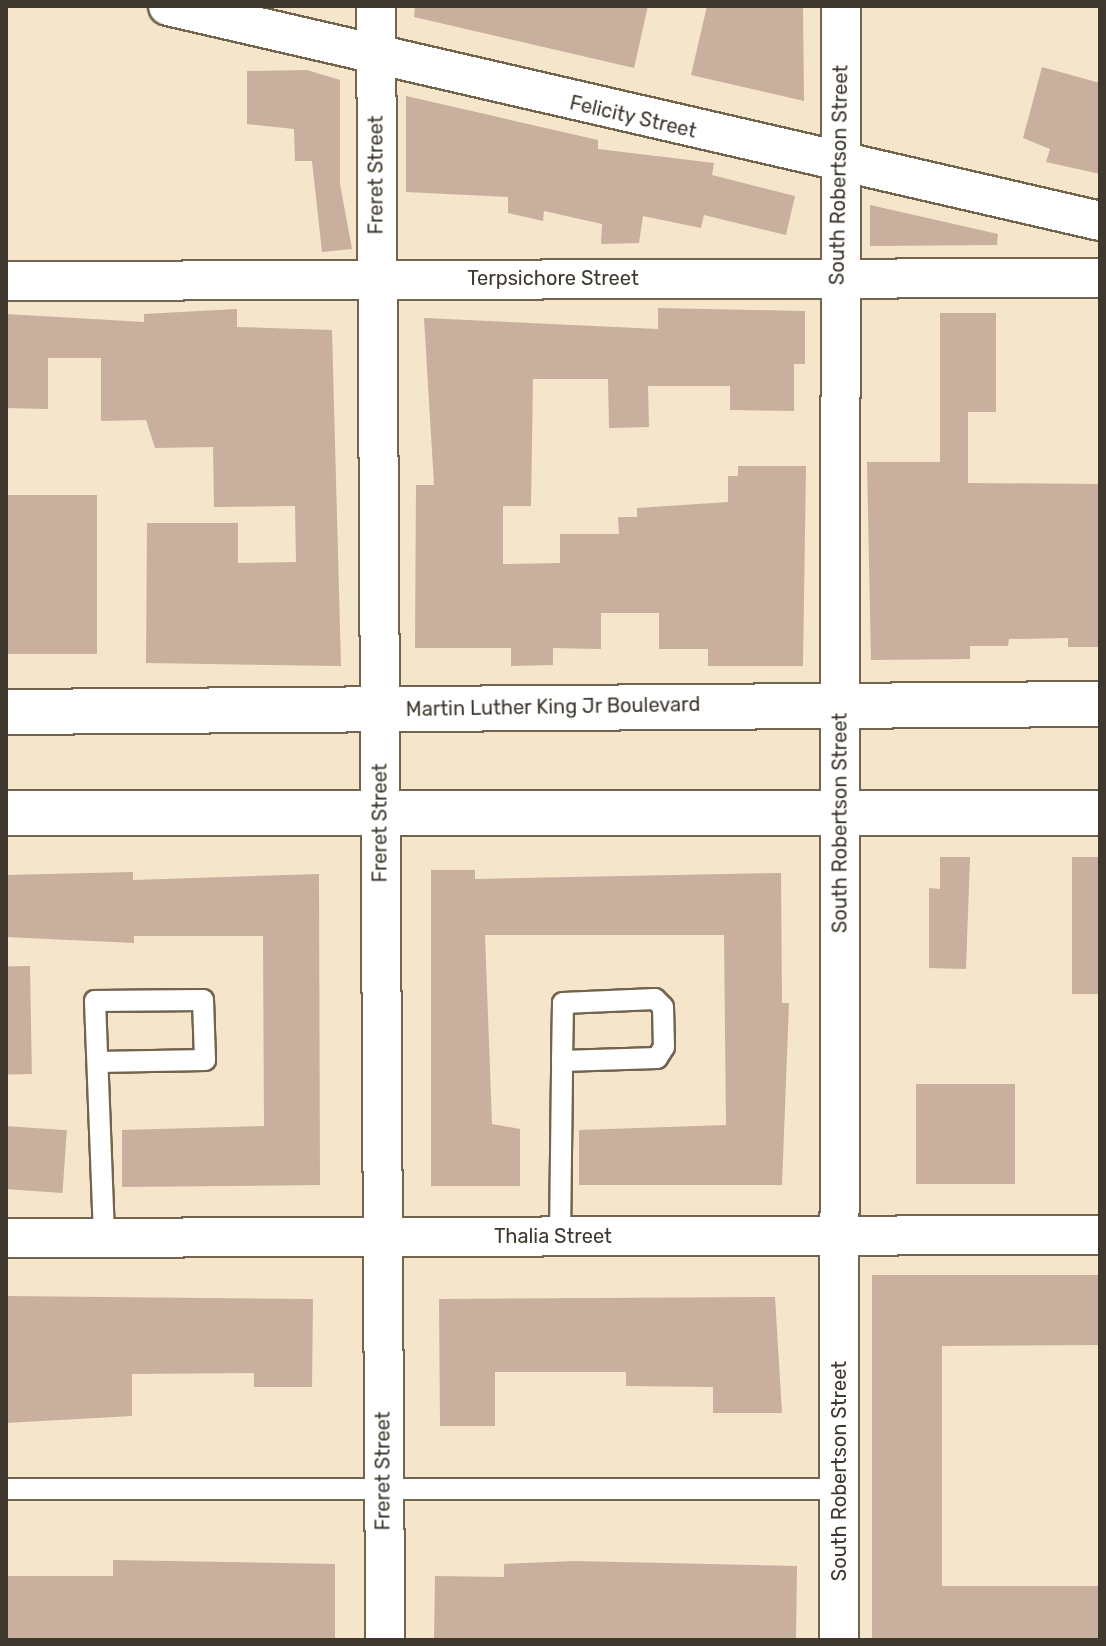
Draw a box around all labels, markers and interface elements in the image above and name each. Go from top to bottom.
street label: South Robertson Street [825,65,853,285]
street label: Felicity Street [567,91,699,143]
street label: Freret Street [364,115,388,235]
street label: Terpsichore Street [467,266,639,290]
street label: Martin Luther King Jr Boulevard [405,692,701,722]
street label: South Robertson Street [828,713,852,933]
street label: Freret Street [368,763,392,883]
street label: Thalia Street [494,1224,612,1248]
street label: South Robertson Street [827,1361,851,1581]
street label: Freret Street [371,1411,395,1531]

